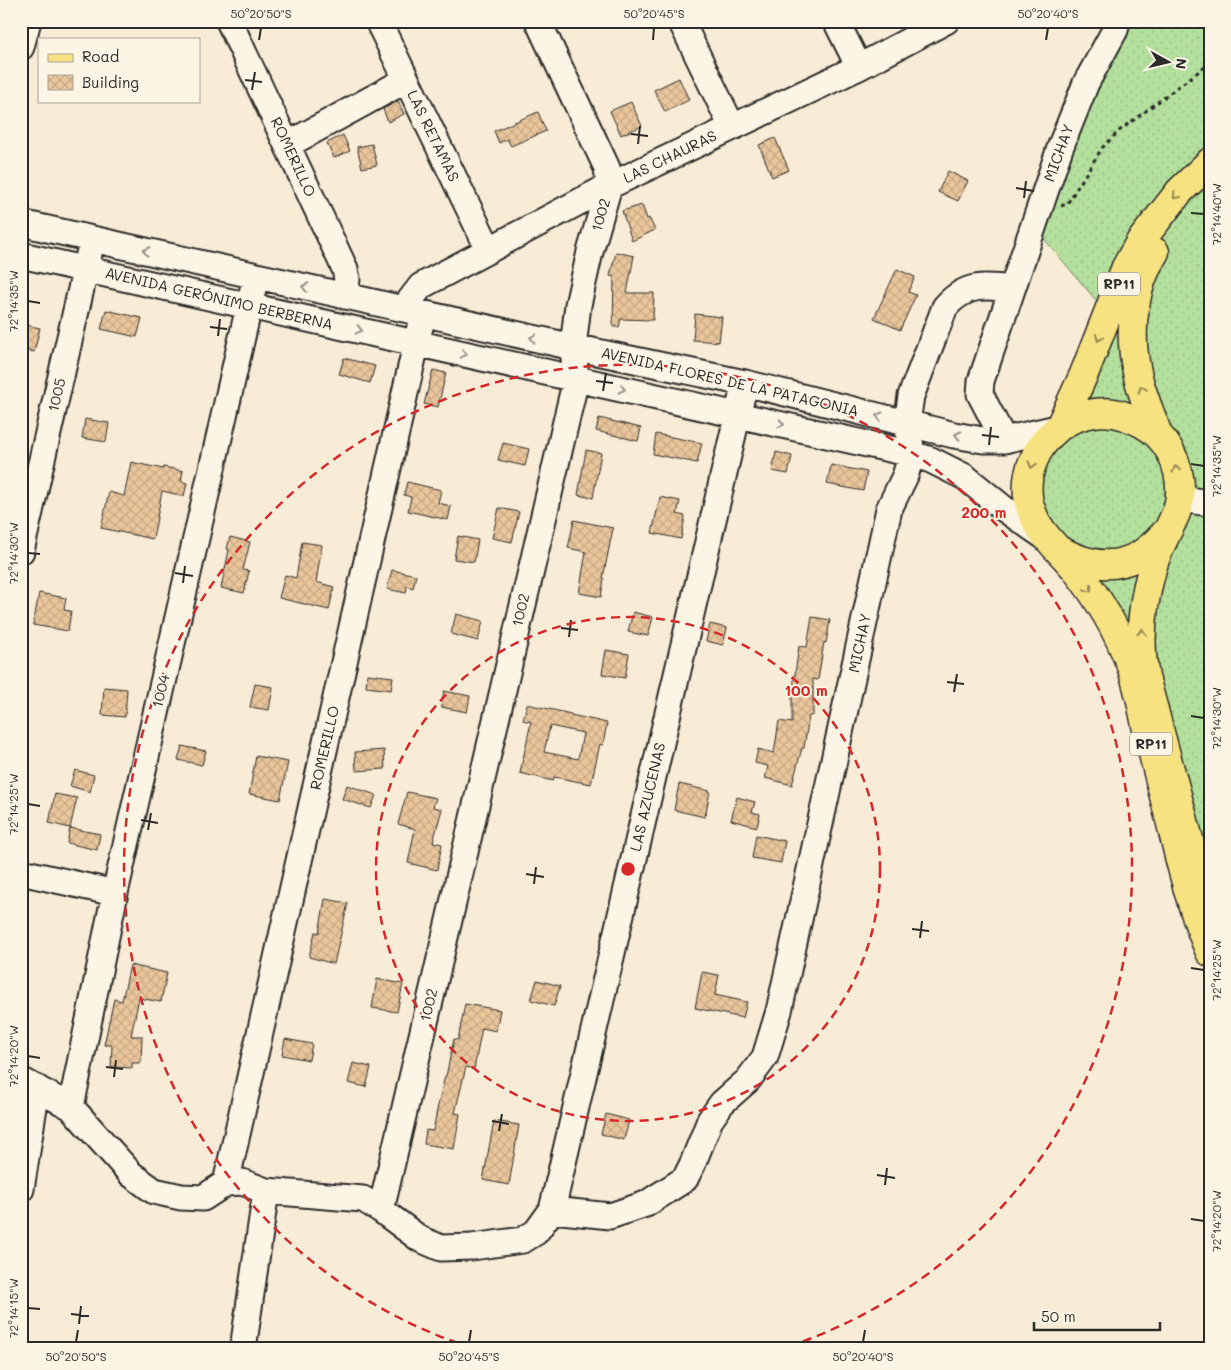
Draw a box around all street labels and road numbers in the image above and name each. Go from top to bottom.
street label: LAS RETAMAS [403,87,465,185]
street label: ROMERILLO [267,113,321,200]
street label: MICHAY [1038,121,1078,184]
street label: LAS CHAURAS [619,125,720,187]
street label: 1002 [586,196,614,234]
street label: AVENIDA GERÓNIMO BERBERNA [103,262,335,334]
road number: RP11 [1098,272,1140,296]
street label: AVENIDA FLORES DE LA PATAGONIA [599,342,861,420]
street label: 1005 [42,376,70,414]
street label: 1002 [507,591,534,628]
street label: MICHAY [843,611,875,674]
street label: 1004 [146,672,174,710]
street label: ROMERILLO [305,704,343,792]
road number: RP11 [1130,732,1172,756]
street label: LAS AZUCENAS [625,740,669,853]
street label: 1002 [415,986,442,1023]

